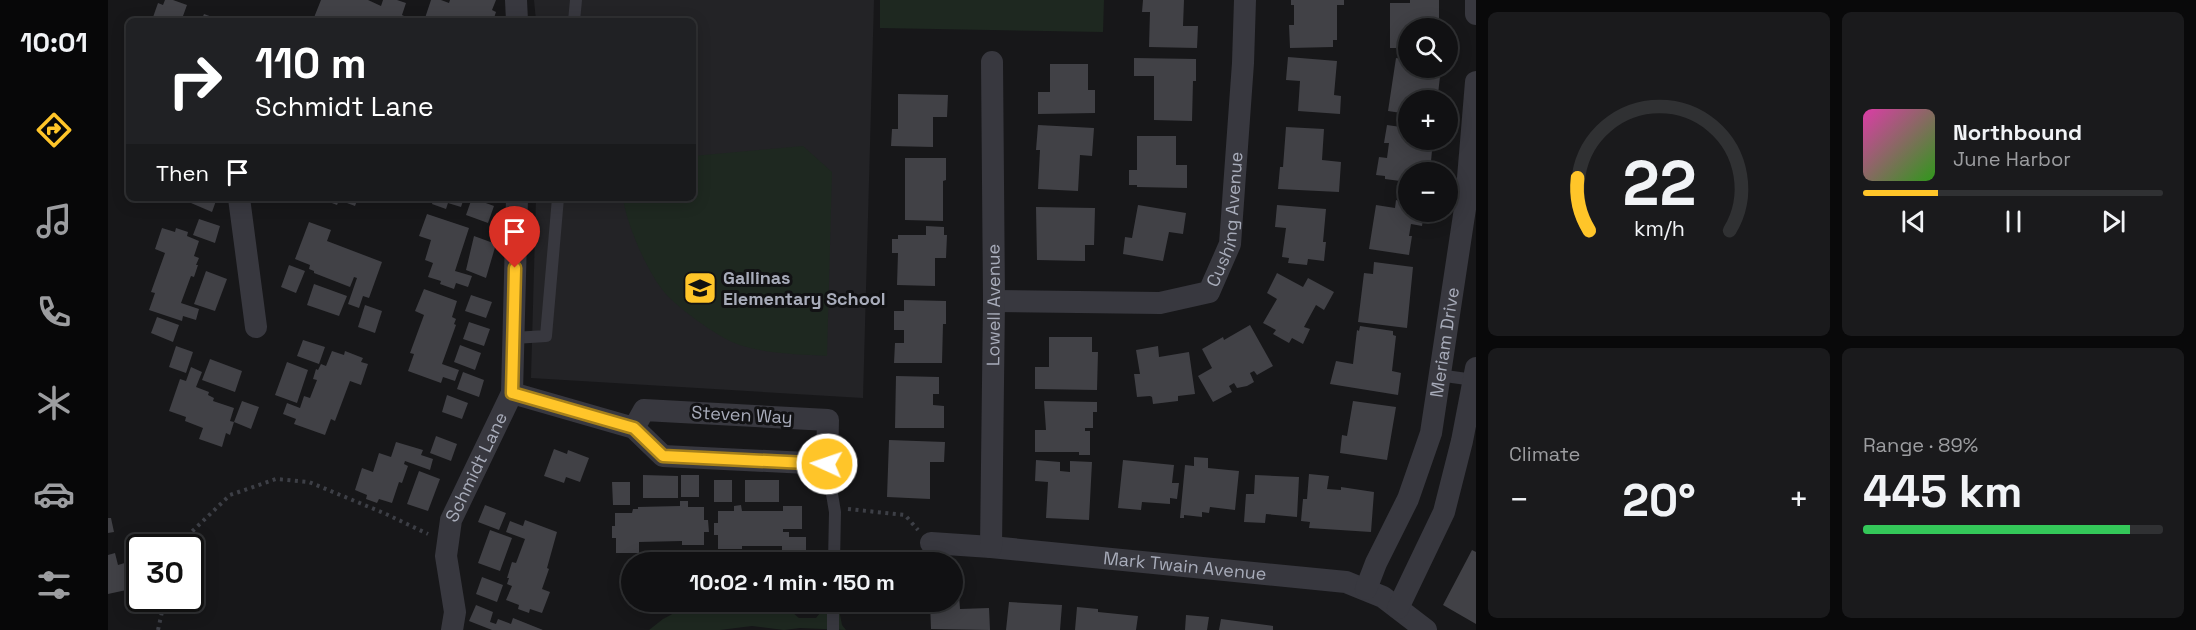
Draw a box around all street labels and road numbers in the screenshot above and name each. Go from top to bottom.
street label: Cushing Avenue [1201,151,1248,290]
street label: Lowell Avenue [981,244,1005,366]
street label: Meriam Drive [1425,286,1464,399]
street label: Steven Way [691,400,793,429]
street label: Schmidt Lane [440,408,512,526]
street label: Mark Twain Avenue [1102,546,1268,585]

